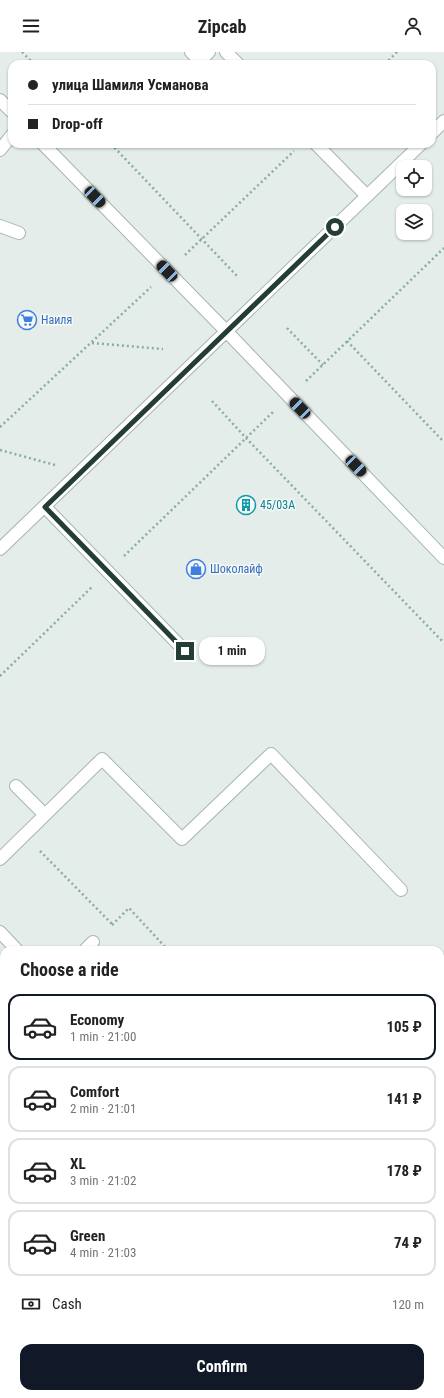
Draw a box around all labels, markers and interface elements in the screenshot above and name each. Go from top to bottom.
icon: menu [20,15,42,37]
icon: person [402,15,424,37]
text: Zipcab [198,16,246,37]
text: улица Шамиля Усманова [52,76,209,94]
text: Drop-off [52,115,103,133]
map controls [396,160,432,240]
button: locate [396,160,432,196]
car [82,184,108,210]
button: layers [396,204,432,240]
route start [326,218,344,236]
car [154,258,180,284]
supermarket icon: Наиля [16,309,38,331]
place label: Наиля [41,313,72,327]
car [287,395,313,421]
car [343,453,369,479]
building icon: 45/03А [235,494,257,516]
place label: 45/03А [260,498,295,512]
shop icon: Шоколайф [185,558,207,580]
place label: Шоколайф [210,562,263,576]
callout: 1 min [199,637,265,665]
route end [176,642,194,660]
text: 1 min [218,643,246,658]
text: Choose a ride [20,959,119,980]
icon: car [22,1009,58,1045]
text: Economy [70,1011,124,1029]
text: 105 ₽ [386,1018,422,1036]
text: 1 min · 21:00 [70,1029,136,1044]
icon: car [22,1081,58,1117]
text: Comfort [70,1083,119,1101]
text: 141 ₽ [386,1090,422,1108]
text: 2 min · 21:01 [70,1101,136,1116]
icon: car [22,1153,58,1189]
text: XL [70,1155,86,1173]
text: 178 ₽ [386,1162,422,1180]
text: 3 min · 21:02 [70,1173,136,1188]
icon: car [22,1225,58,1261]
text: Green [70,1227,105,1245]
text: 74 ₽ [394,1234,422,1252]
text: 4 min · 21:03 [70,1245,136,1260]
icon: cash [20,1293,42,1315]
text: Cash [52,1295,82,1313]
text: 120 m [392,1297,424,1312]
button: Confirm [20,1344,424,1390]

